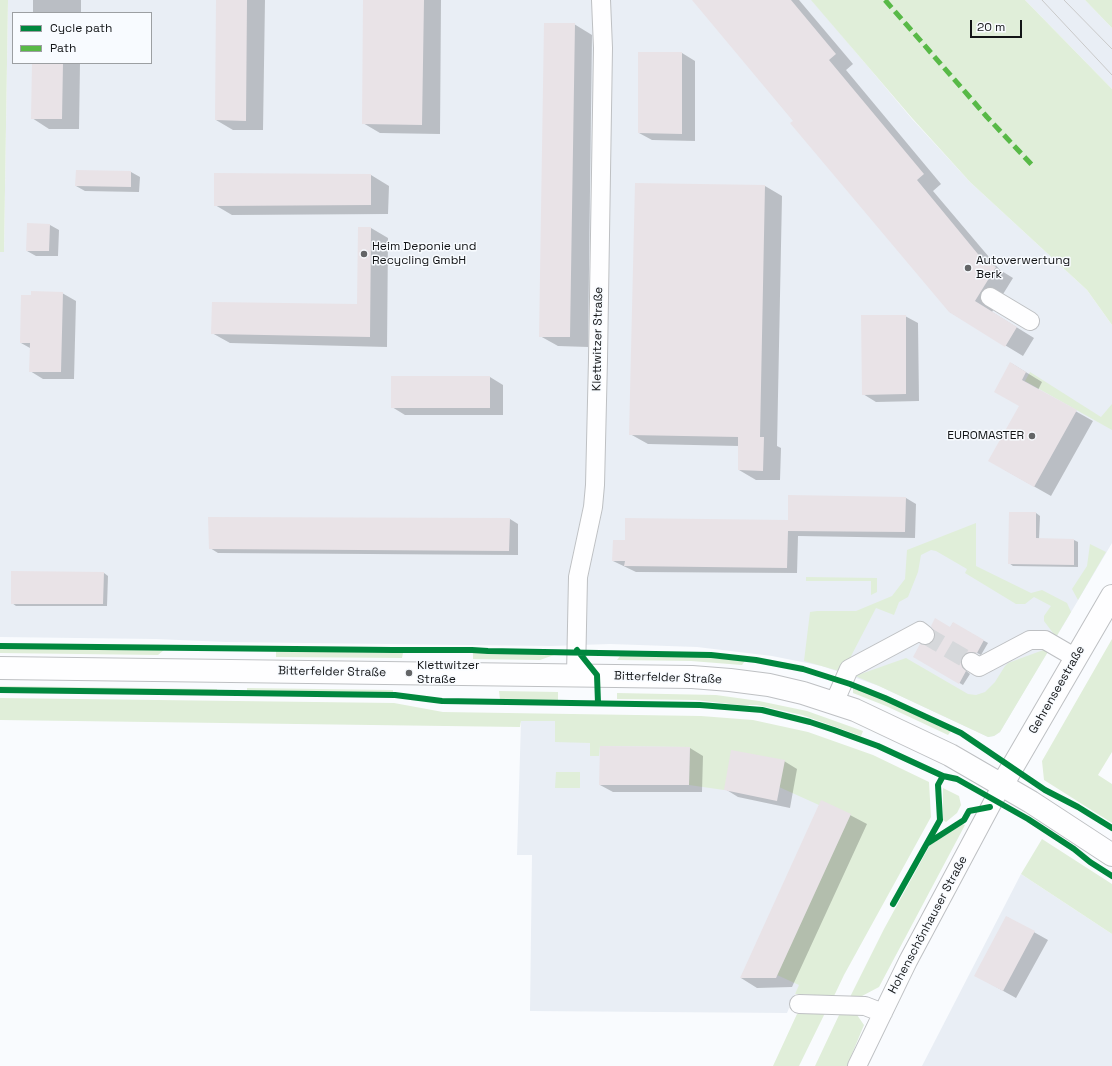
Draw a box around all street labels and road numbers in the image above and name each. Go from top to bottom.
street label: Klettwitzer Straße [590,287,606,391]
street label: Gehrenseestraße [1026,643,1088,737]
street label: Bitterfelder Straße [278,664,386,680]
street label: Bitterfelder Straße [614,669,722,687]
street label: Hohenschönhauser Straße [886,854,970,996]

